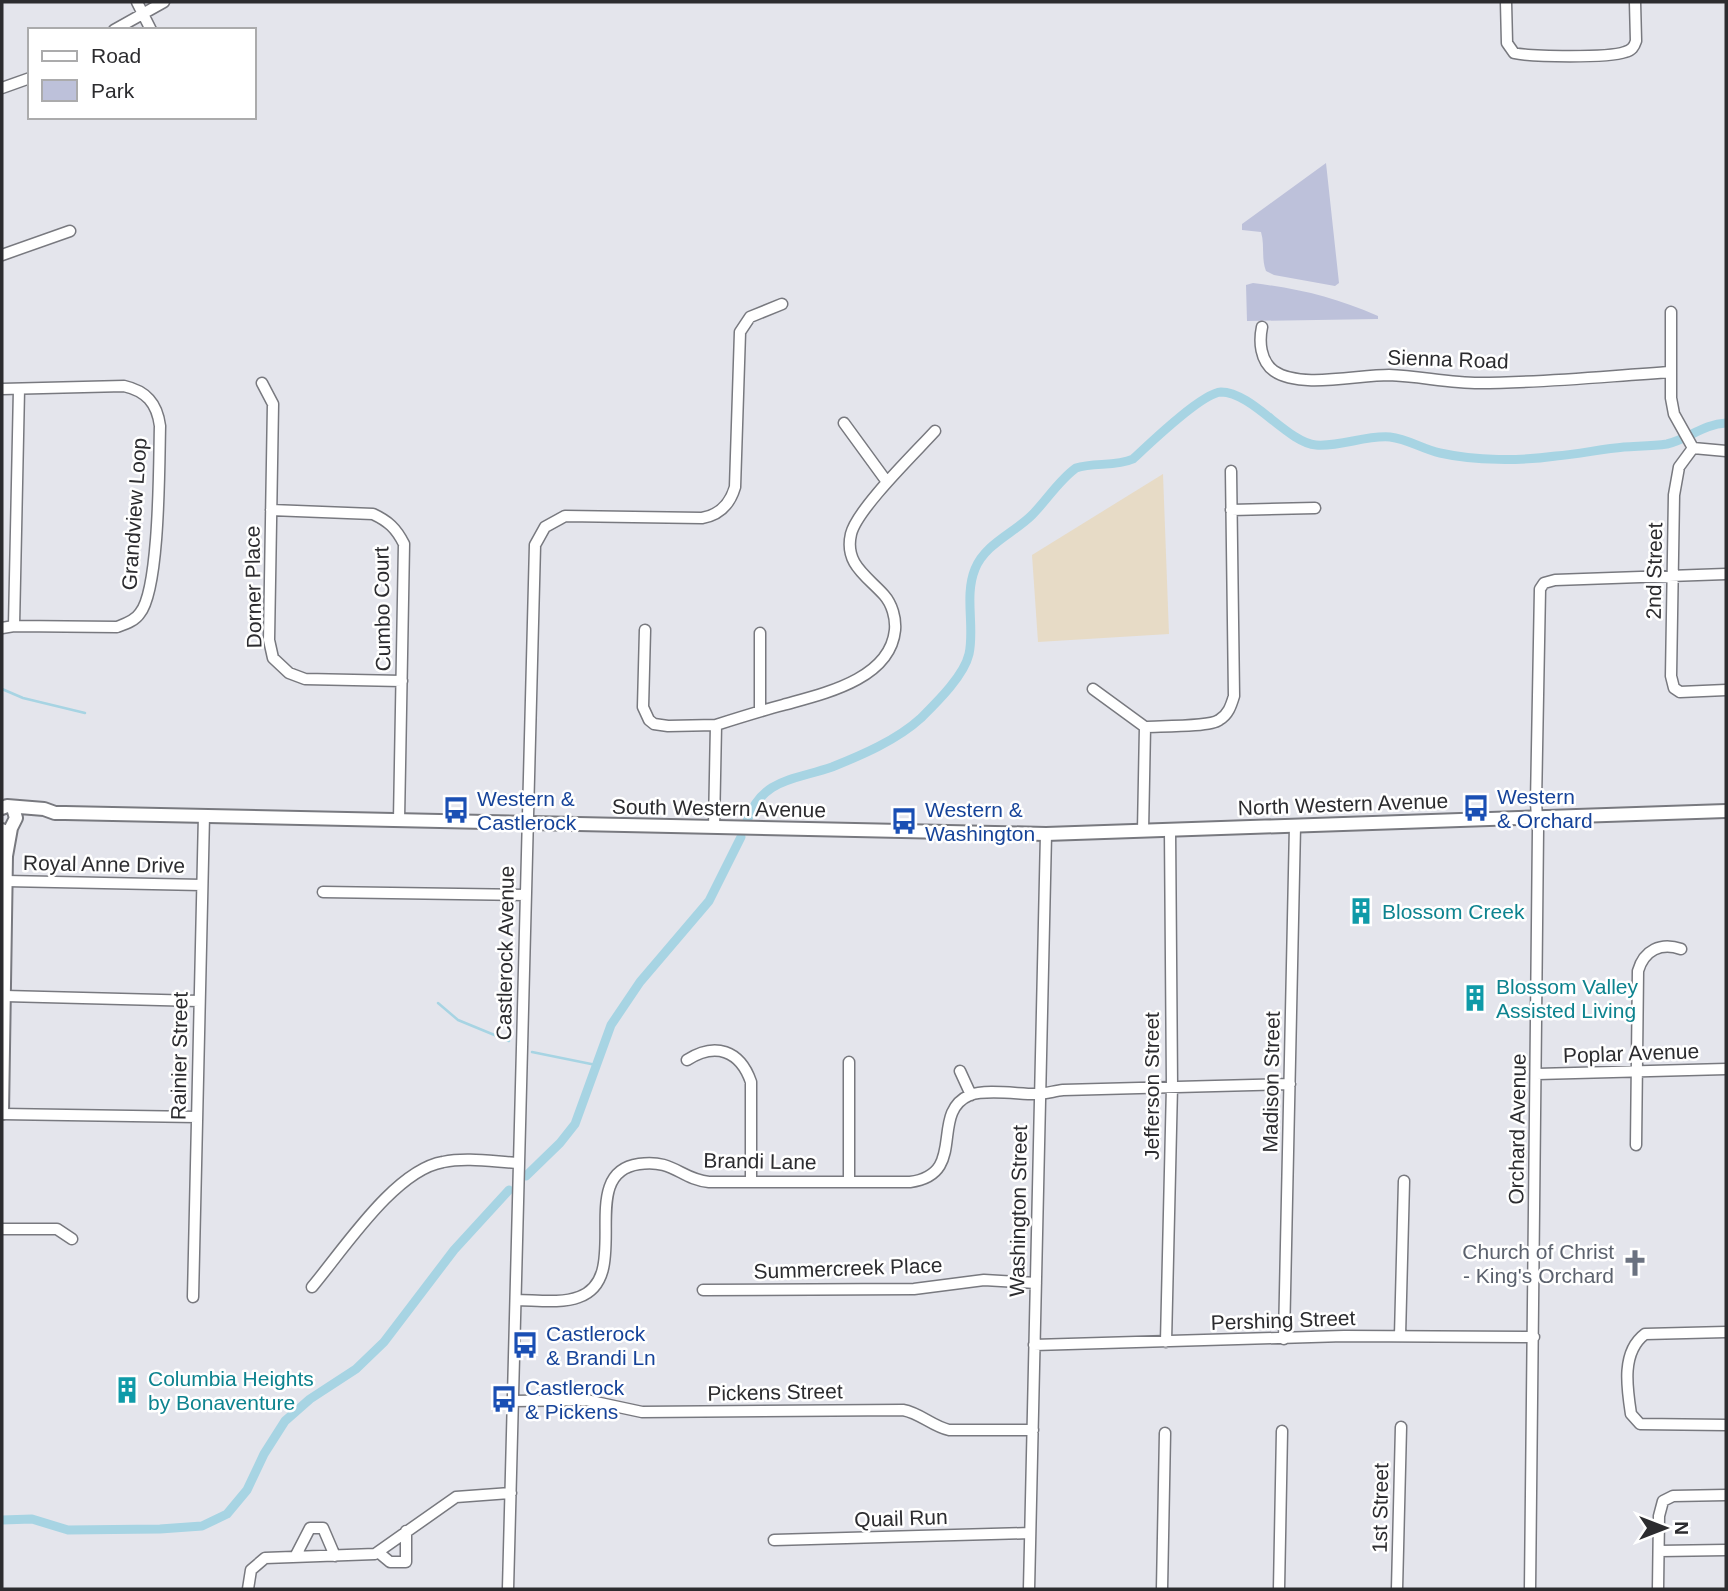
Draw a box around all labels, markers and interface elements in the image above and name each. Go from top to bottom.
legend [28,28,256,119]
text: Road [91,44,141,67]
text: Park [91,79,135,102]
street label: Sienna Road [1387,345,1509,373]
street label: Grandview Loop [117,437,151,591]
street label: 2nd Street [1642,522,1666,620]
street label: Dorner Place [240,526,266,648]
street label: Cumbo Court [369,546,395,672]
place label: Western & Orchard [1497,785,1593,832]
place label: Western & Castlerock [477,787,577,834]
street label: North Western Avenue [1237,789,1449,819]
bus stop icon: Western & Orchard [1461,793,1491,823]
bus stop icon: Western & Castlerock [441,795,471,825]
street label: South Western Avenue [612,795,826,821]
place label: Western & Washington [925,798,1035,845]
bus stop icon: Western & Washington [889,806,919,836]
street label: Royal Anne Drive [23,851,185,877]
street label: Castlerock Avenue [492,865,518,1041]
building icon: Blossom Creek [1346,896,1376,926]
place label: Blossom Creek [1382,900,1525,923]
place label: Blossom Valley Assisted Living [1496,975,1638,1022]
building icon: Blossom Valley Assisted Living [1460,983,1490,1013]
street label: Rainier Street [166,991,192,1120]
street label: Madison Street [1258,1011,1284,1153]
street label: Jefferson Street [1140,1012,1163,1160]
street label: Poplar Avenue [1563,1039,1699,1067]
street label: Orchard Avenue [1504,1053,1530,1205]
street label: Washington Street [1005,1125,1031,1297]
street label: Brandi Lane [703,1149,817,1173]
place label: Church of Christ - King's Orchard [1462,1240,1614,1287]
church icon: Church of Christ - King's Orchard [1620,1248,1650,1278]
street label: Summercreek Place [753,1253,943,1283]
street label: Pershing Street [1210,1306,1356,1334]
place label: Castlerock & Brandi Ln [546,1322,656,1369]
bus stop icon: Castlerock & Brandi Ln [510,1330,540,1360]
place label: Columbia Heights by Bonaventure [148,1367,314,1414]
building icon: Columbia Heights by Bonaventure [112,1375,142,1405]
place label: Castlerock & Pickens [525,1376,625,1423]
street label: Pickens Street [707,1379,843,1405]
bus stop icon: Castlerock & Pickens [489,1384,519,1414]
street label: 1st Street [1368,1463,1392,1553]
north arrow [1630,1493,1700,1563]
street label: Quail Run [854,1505,948,1531]
text: N [1671,1521,1692,1535]

